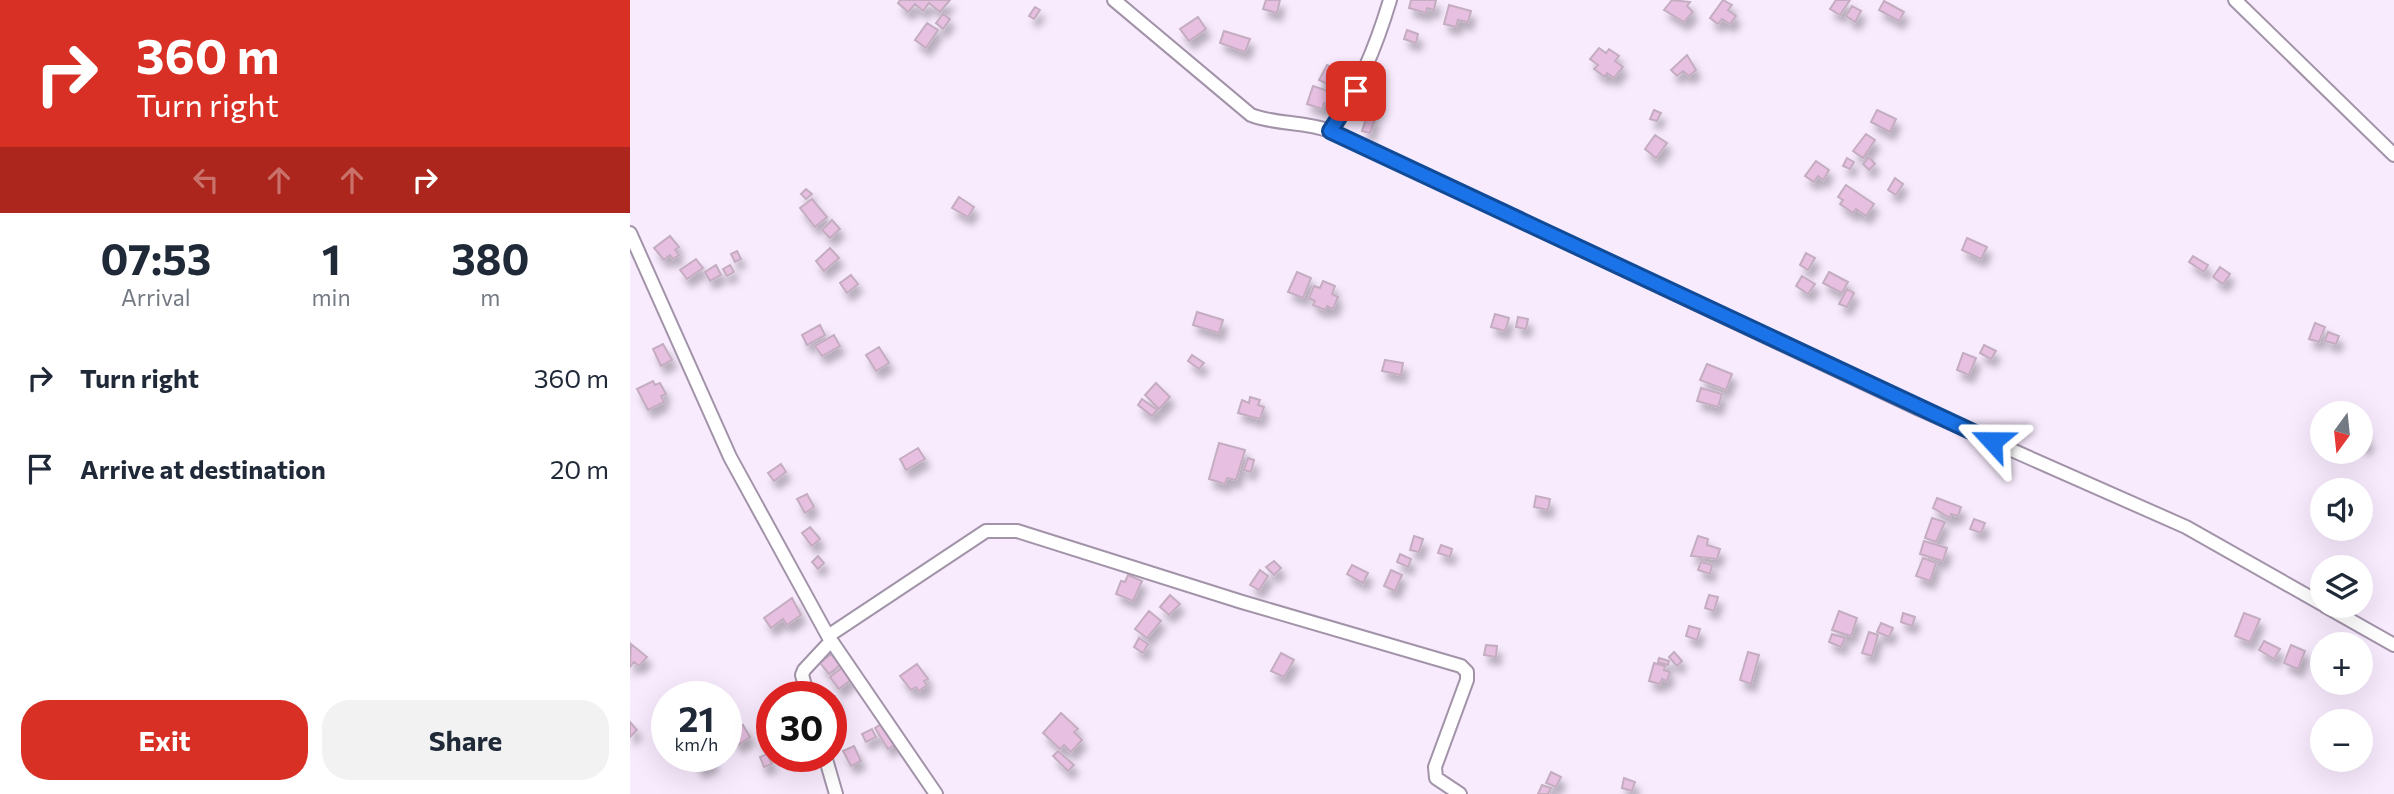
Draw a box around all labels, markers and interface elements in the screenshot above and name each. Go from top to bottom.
text: 360 m [136,24,279,84]
icon: right [21,28,112,119]
pin [1326,61,1386,121]
icon: arrive [1337,72,1375,110]
text: Turn right [136,84,279,124]
icon: left [187,161,225,199]
icon: ahead [260,161,298,199]
icon: ahead [333,161,371,199]
icon: right [406,161,444,199]
text: 07:53 [100,232,211,284]
text: 1 [322,232,341,284]
text: 380 [451,232,530,284]
text: Arrival [121,283,191,311]
text: min [312,283,351,311]
text: m [480,283,500,311]
icon: right [21,359,59,397]
text: Turn right [80,362,199,393]
text: 360 m [534,362,609,393]
north arrow [2310,401,2373,464]
map controls [2310,401,2373,772]
position arrow [1955,404,2029,478]
icon: arrive [21,450,59,488]
text: Arrive at destination [80,453,326,484]
text: 20 m [550,453,609,484]
button: sound [2310,478,2373,541]
button: layers [2310,555,2373,618]
button: + [2310,632,2373,695]
speed limit sign: 30 [756,681,847,772]
text: 21 [679,696,714,739]
button: Exit [21,700,308,780]
button: Share [322,700,609,780]
button: − [2310,709,2373,772]
text: km/h [675,733,718,755]

